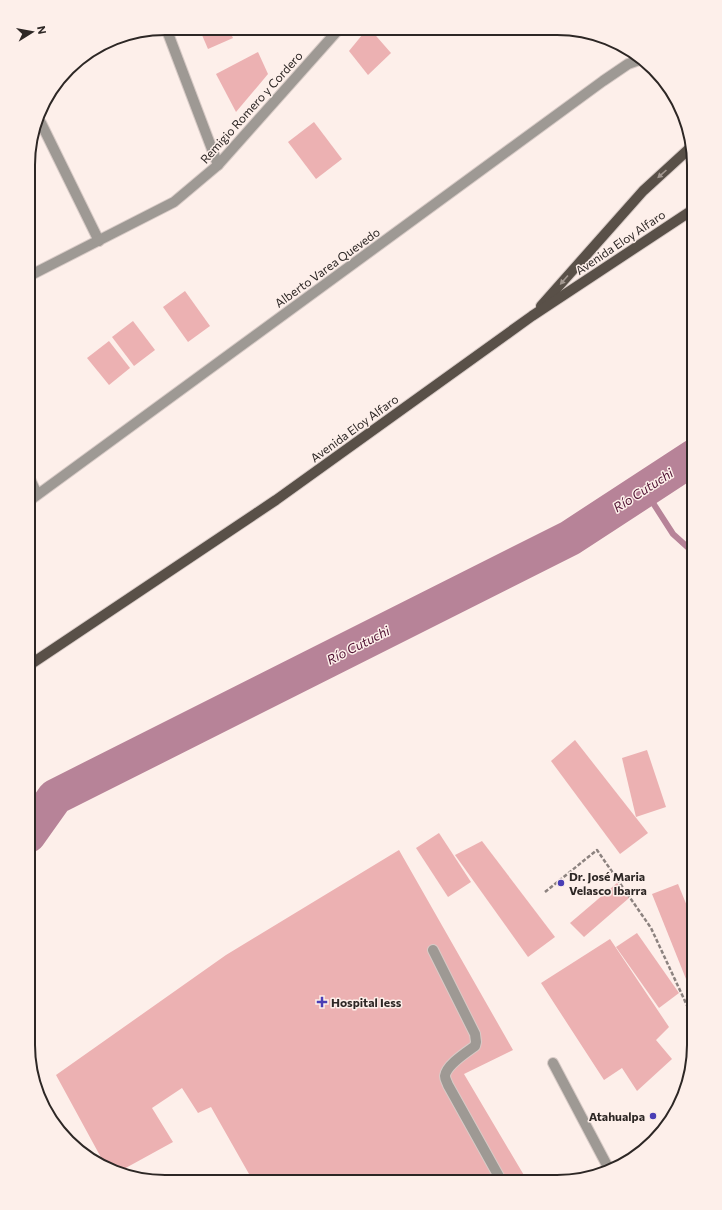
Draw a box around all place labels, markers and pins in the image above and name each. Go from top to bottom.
place label: Dr. José Maria Velasco Ibarra [569,869,647,897]
marker: Dr. José Maria Velasco Ibarra [556,878,566,888]
place label: Hospital Iess [331,995,402,1009]
marker: Hospital Iess [316,996,328,1008]
place label: Atahualpa [589,1109,645,1123]
marker: Atahualpa [648,1111,658,1121]

